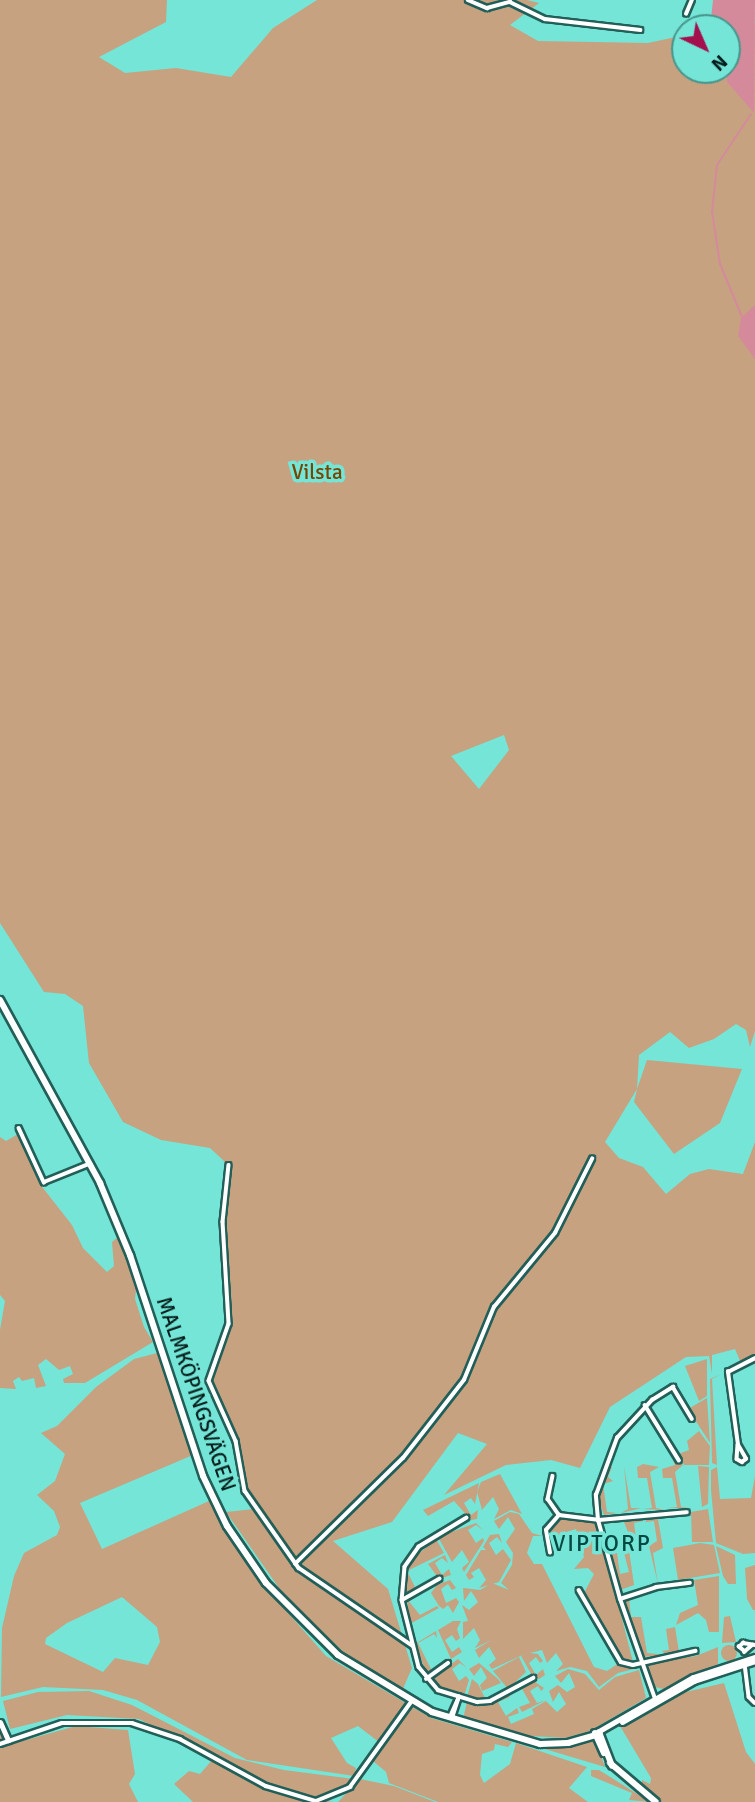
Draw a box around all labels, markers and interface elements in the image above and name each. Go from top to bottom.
north arrow [671,14,741,84]
text: N [706,49,732,76]
park label: Vilsta [291,459,343,485]
street label: MALMKÖPINGSVÄGEN [151,1294,241,1494]
district label: VIPTORP [553,1530,651,1558]

